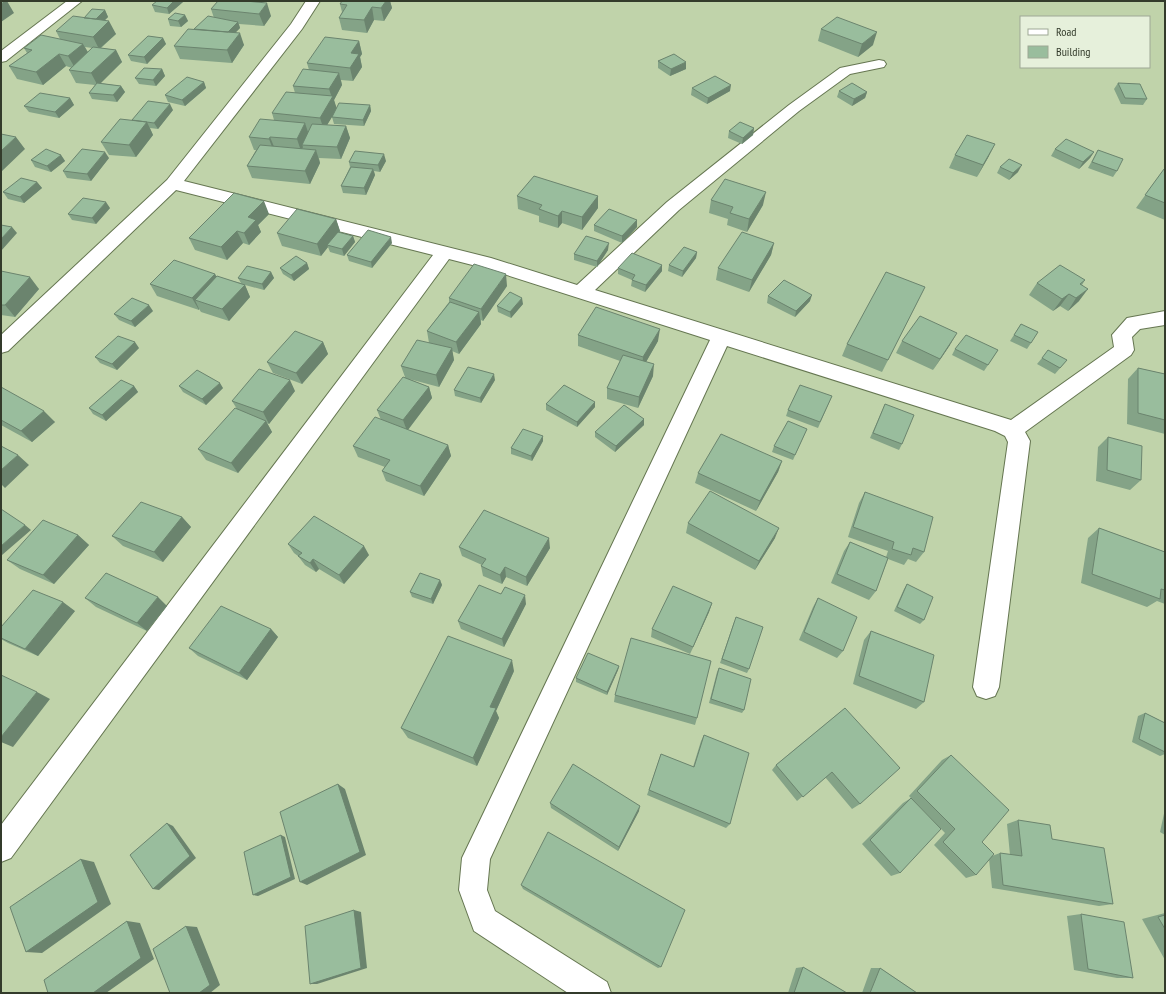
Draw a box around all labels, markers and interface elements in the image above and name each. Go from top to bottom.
legend [1020,16,1150,68]
text: Road [1056,24,1076,39]
text: Building [1056,44,1091,59]

